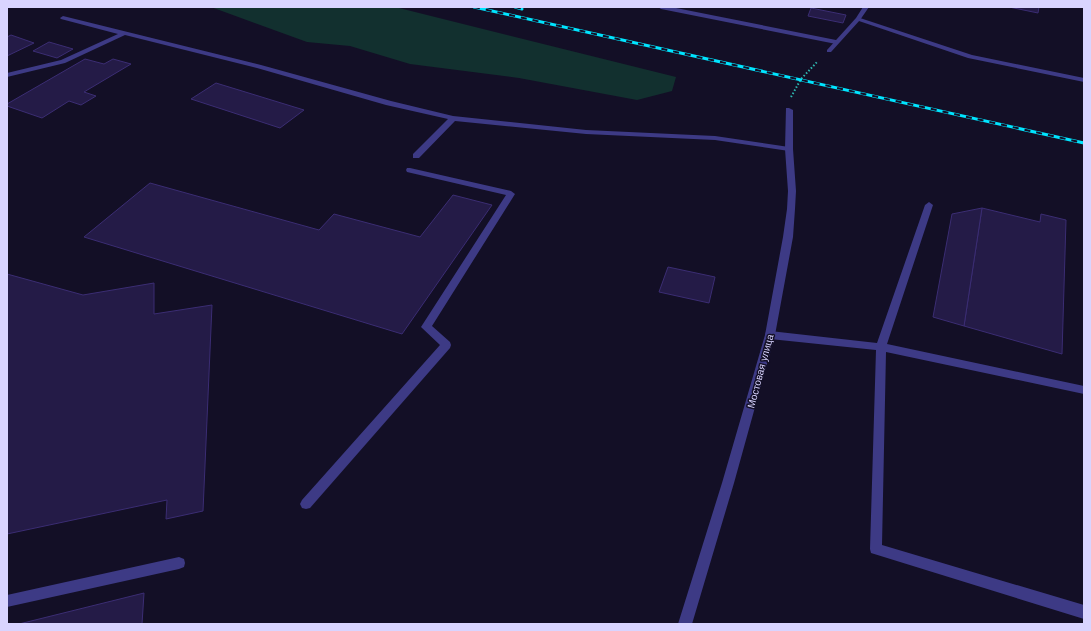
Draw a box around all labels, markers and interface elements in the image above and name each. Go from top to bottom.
street label: Мостовая улица [745,333,776,409]

